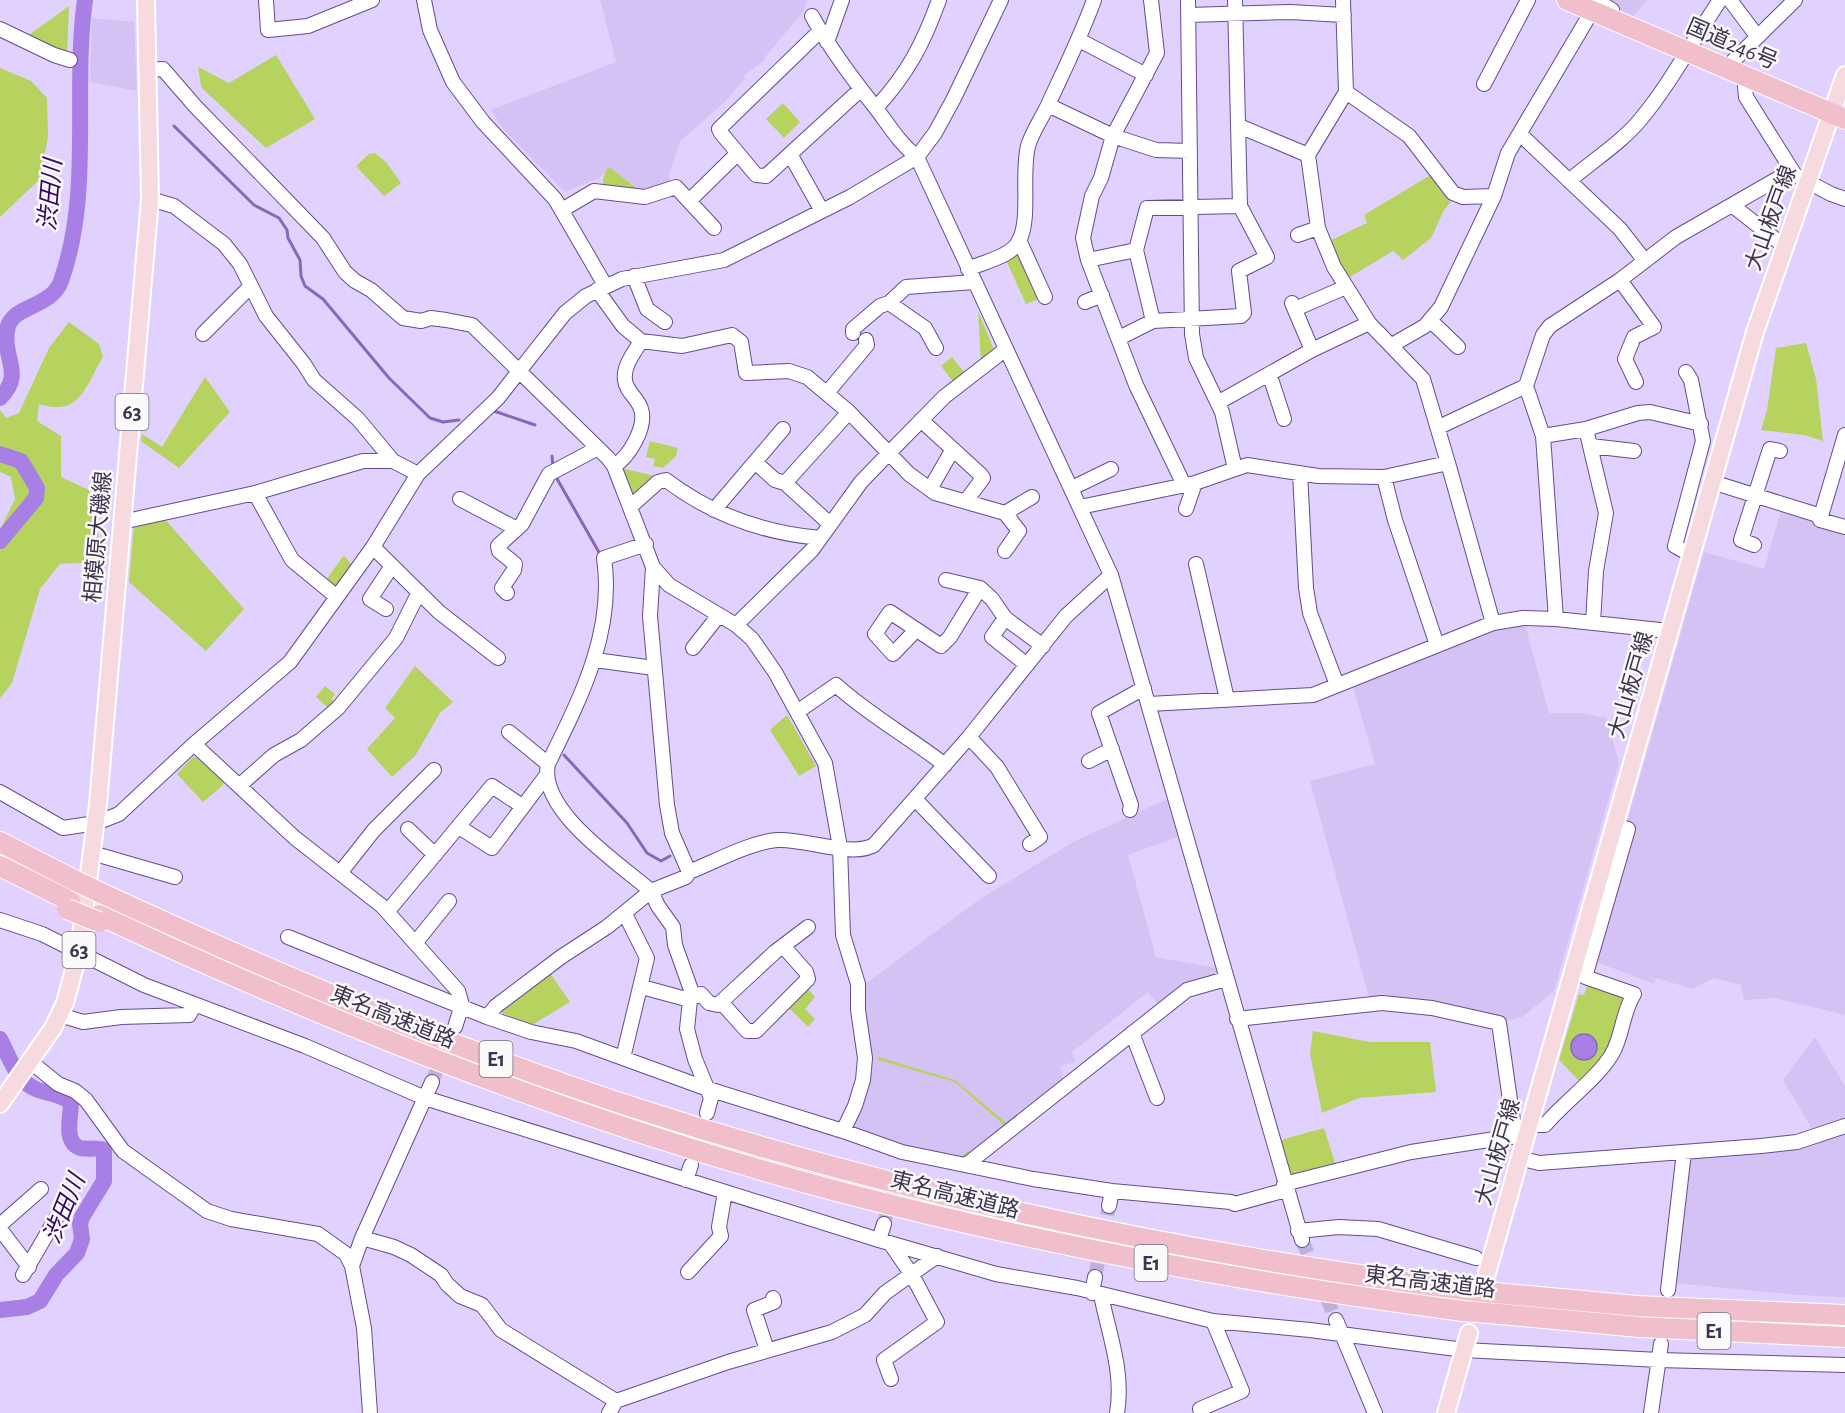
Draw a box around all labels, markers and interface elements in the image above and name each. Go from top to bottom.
street label: 国道246号 [1683,14,1781,73]
water label: 渋田川 [34,155,66,232]
street label: 大山板戸線 [1741,162,1800,273]
road number: 63 [116,394,148,430]
street label: 相模原大磯線 [80,470,115,604]
street label: 大山板戸線 [1604,629,1657,741]
road number: 63 [62,932,96,968]
street label: 東名高速道路 [328,981,459,1052]
road number: E1 [480,1041,512,1077]
street label: 大山板戸線 [1471,1096,1524,1208]
street label: 東名高速道路 [888,1167,1022,1222]
water label: 渋田川 [39,1168,91,1247]
road number: E1 [1134,1245,1168,1281]
street label: 東名高速道路 [1363,1262,1497,1301]
road number: E1 [1698,1313,1730,1349]

